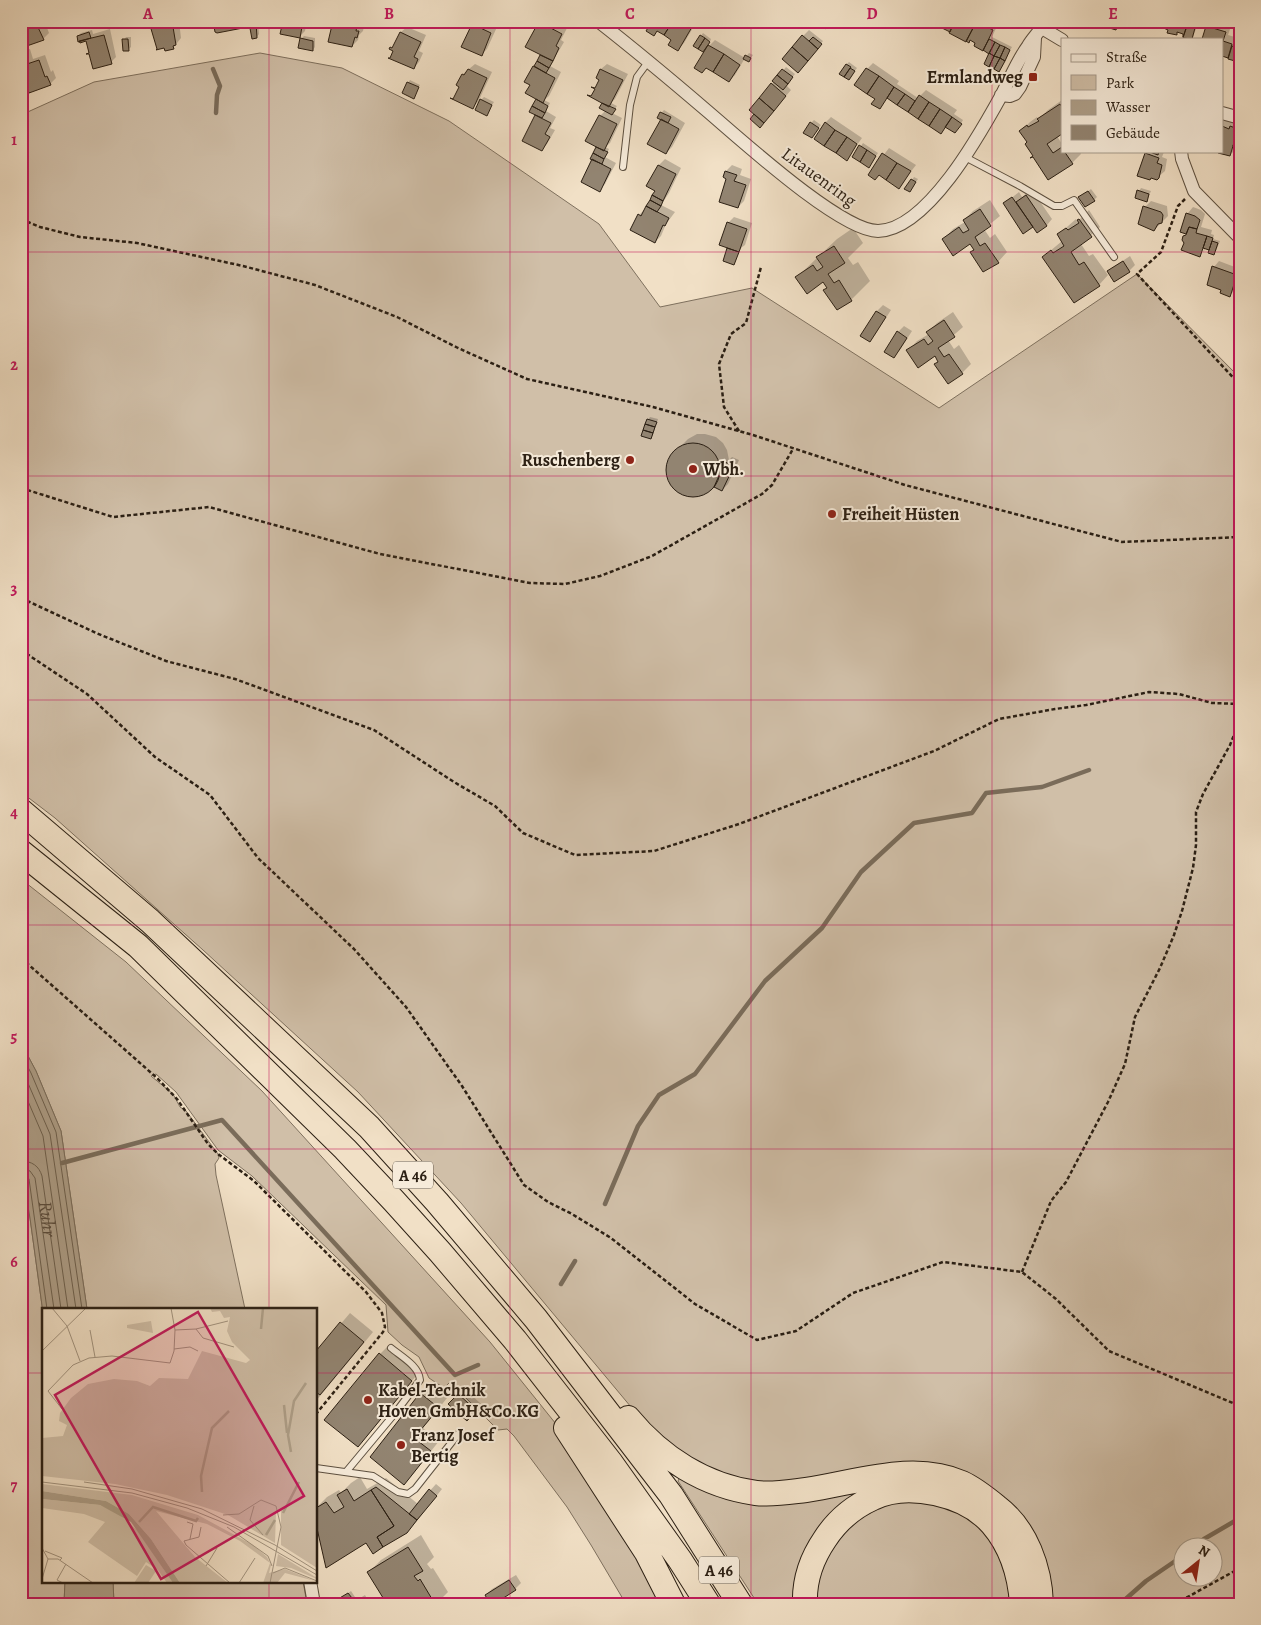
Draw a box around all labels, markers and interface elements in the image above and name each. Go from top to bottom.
text: A [142,3,154,25]
text: B [384,3,394,25]
text: C [625,3,635,25]
text: D [866,3,878,25]
text: E [1108,3,1118,25]
legend [1061,38,1224,152]
text: Straße [1106,47,1147,67]
place label: Ermlandweg [927,65,1024,89]
marker: Ermlandweg [1027,71,1039,83]
text: Park [1106,73,1135,93]
text: Wasser [1105,97,1151,117]
text: Gebäude [1106,123,1160,143]
text: 1 [11,129,17,151]
street label: Litauenring [777,142,861,212]
text: 2 [10,354,18,376]
place label: Ruschenberg [522,448,621,472]
marker: Ruschenberg [624,454,636,466]
place label: Wbh. [702,457,744,481]
marker: Wbh. [687,463,699,475]
place label: Freiheit Hüsten [842,502,959,526]
marker: Freiheit Hüsten [826,508,838,520]
text: 3 [11,578,18,600]
text: 4 [10,802,18,824]
text: 5 [11,1026,18,1048]
road number: A 46 [393,1162,433,1188]
water label: Ruhr [32,1199,63,1240]
text: 6 [10,1251,18,1273]
inset map [42,1308,318,1582]
place label: Kabel-Technik Hoven GmbH&Co.KG [378,1378,539,1423]
marker: Kabel-Technik Hoven GmbH&Co.KG [362,1394,374,1406]
place label: Franz Josef Bertig [411,1423,497,1468]
marker: Franz Josef Bertig [395,1439,407,1451]
text: 7 [11,1475,18,1497]
north arrow [1174,1538,1224,1588]
text: N [1195,1540,1213,1562]
road number: A 46 [699,1556,739,1584]

